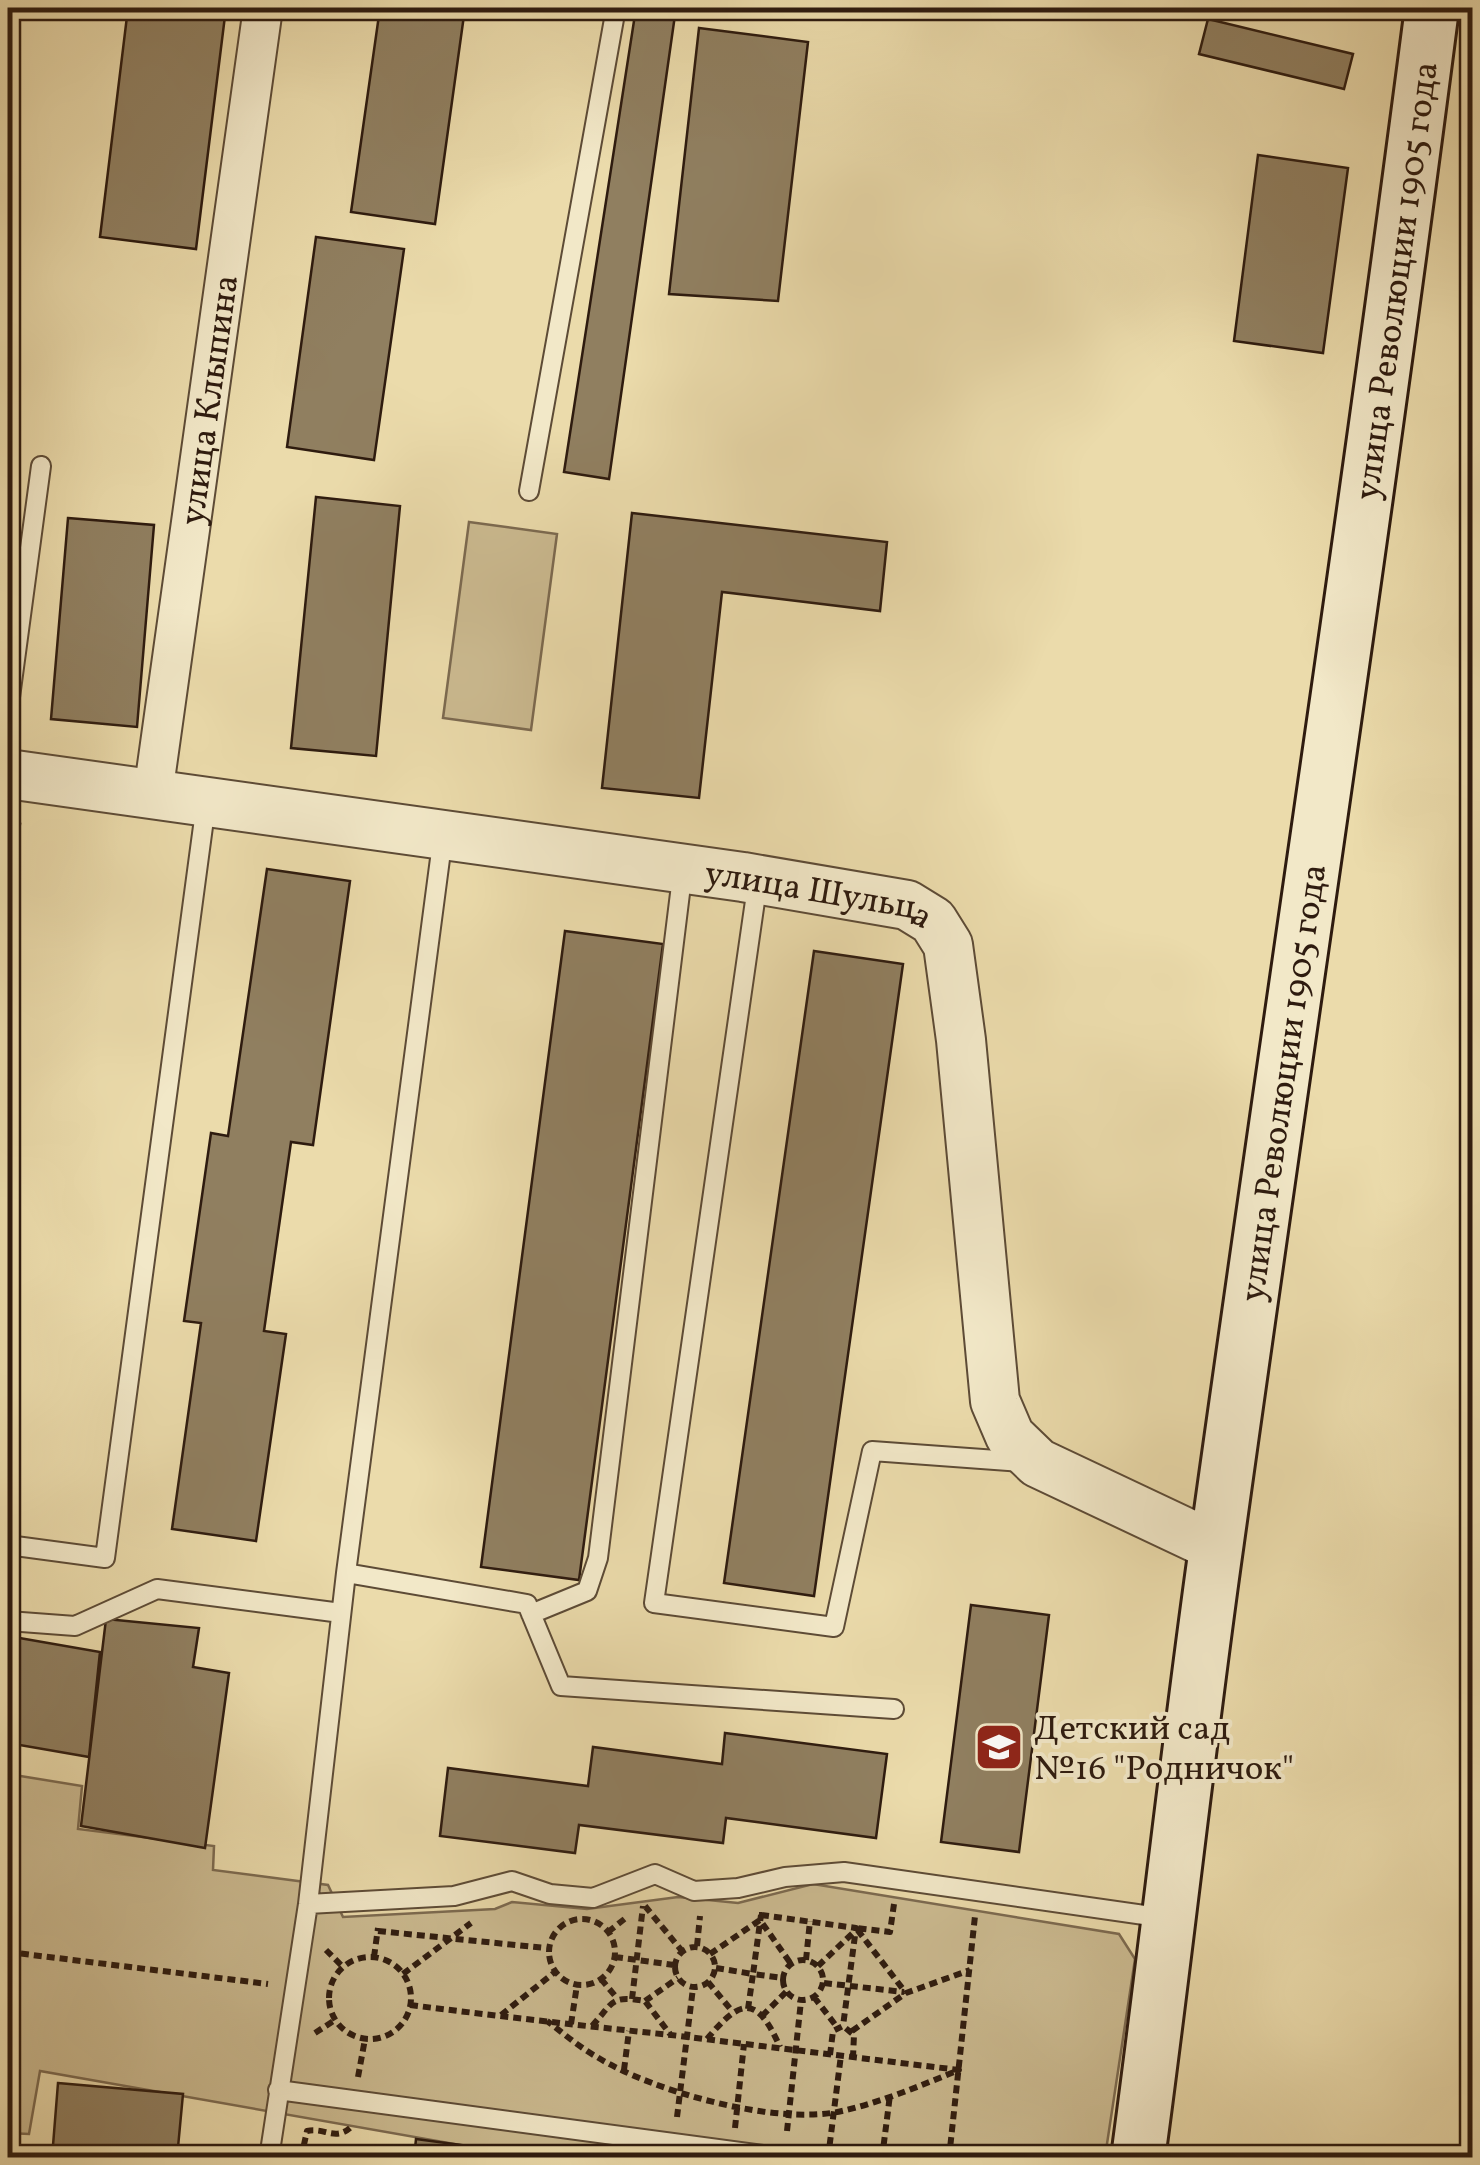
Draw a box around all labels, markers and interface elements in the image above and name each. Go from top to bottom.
street label: улица Революции 1905 года [1345,59,1452,503]
street label: улица Клыпина [170,272,252,529]
street label: улица Шульца [701,851,941,942]
street label: улица Революции 1905 года [1230,861,1340,1305]
place label: Детский сад №16 "Родничок" [1034,1706,1294,1794]
school or university icon: Детский сад №16 "Родничок" [973,1721,1025,1773]

